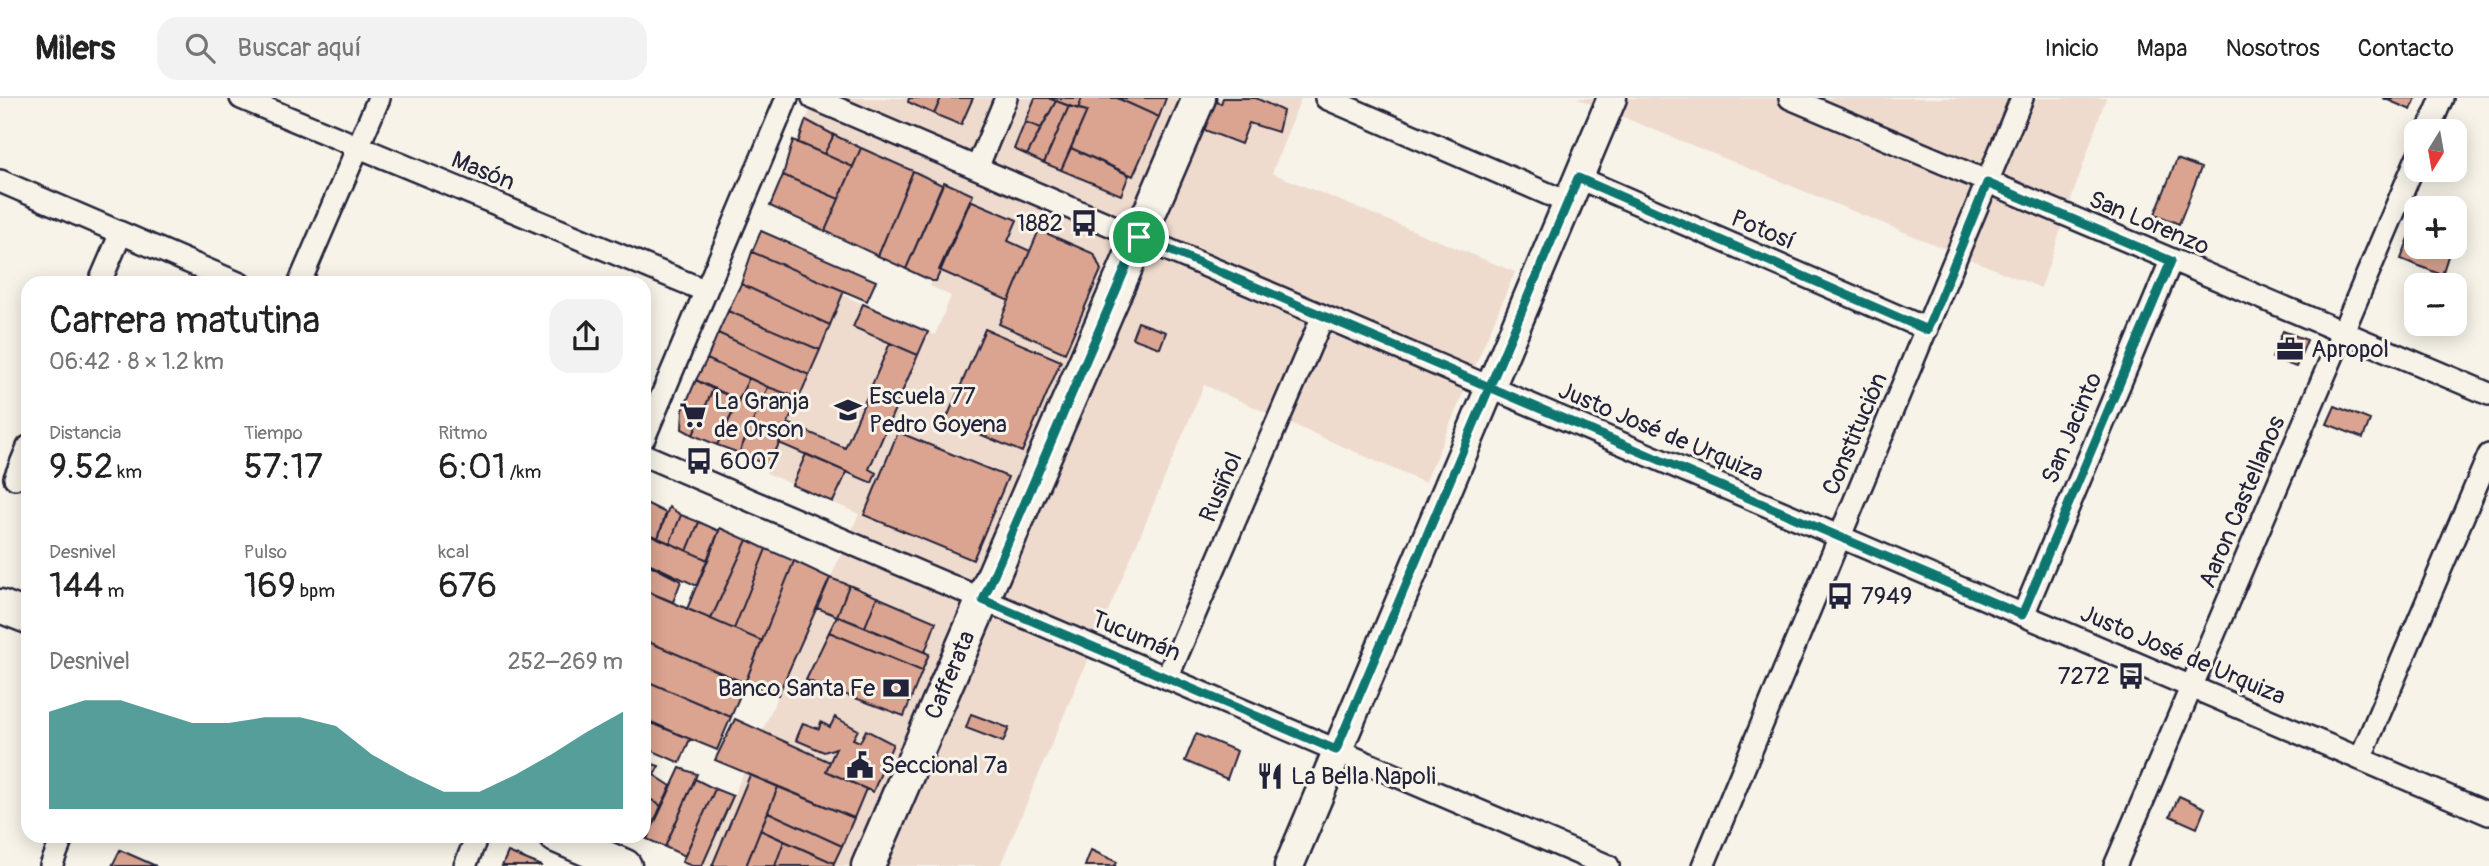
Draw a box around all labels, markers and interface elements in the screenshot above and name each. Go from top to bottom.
search box [157,17,647,80]
text: Milers [35,28,115,69]
icon: search [181,29,219,67]
text: Buscar aquí [237,32,362,64]
text: Inicio [2045,34,2099,63]
text: Mapa [2137,34,2188,63]
text: Nosotros [2226,34,2320,63]
text: Contacto [2358,34,2454,63]
north arrow [2404,119,2468,182]
map controls [2404,119,2467,336]
street label: Masón [447,145,519,197]
street label: San Lorenzo [2084,185,2214,261]
button: + [2404,196,2467,259]
street label: Potosí [1727,204,1799,256]
pin [1109,207,1169,267]
bus stop icon: 1882 [1069,208,1099,238]
place label: 1882 [1016,209,1063,238]
icon: arrive [1120,218,1158,256]
button: − [2404,273,2467,336]
text: Carrera matutina [49,297,320,345]
button: share [549,299,623,373]
office icon: Apropol [2275,334,2305,364]
place label: Apropol [2311,335,2389,364]
text: 06:42 · 8 × 1.2 km [49,347,224,376]
street label: Constitución [1816,368,1894,500]
street label: San Jacinto [2036,368,2108,488]
street label: Justo José de Urquiza [1554,376,1768,488]
place label: Escuela 77 Pedro Goyena [869,382,1007,439]
place label: La Granja de Orson [714,387,809,444]
school or university icon: Escuela 77 Pedro Goyena [833,395,863,425]
supermarket icon: La Granja de Orson [678,400,708,430]
street label: Aaron Castellanos [2193,411,2291,592]
text: Distancia [49,421,121,445]
text: Tiempo [244,421,303,445]
text: Ritmo [438,421,487,445]
text: 9.52 [49,445,113,489]
text: 57:17 [244,445,323,489]
text: 6:01 [438,445,506,489]
bus stop icon: 6007 [684,446,714,476]
place label: 6007 [720,447,780,476]
street label: Rusiñol [1193,448,1249,526]
text: km [113,460,142,484]
text: /km [506,460,541,484]
text: Desnivel [49,540,116,564]
text: Pulso [244,540,287,564]
text: kcal [438,540,469,564]
text: 144 [49,564,103,608]
text: 169 [244,564,296,608]
text: 676 [438,564,497,608]
text: m [103,579,124,603]
text: bpm [296,579,335,603]
bus stop icon: 7949 [1825,581,1855,611]
place label: 7949 [1861,582,1912,611]
street label: Justo José de Urquiza [2076,599,2290,711]
street label: Tucumán [1087,604,1185,668]
street label: Cafferata [918,626,982,724]
text: Desnivel [49,647,130,676]
text: 252–269 m [508,647,623,676]
bus stop icon: 7272 [2116,661,2146,691]
place label: 7272 [2058,662,2110,691]
bank icon: Banco Santa Fe [881,673,911,703]
place label: Banco Santa Fe [718,674,875,703]
public building icon: Seccional 7ª [845,750,875,780]
place label: Seccional 7ª [881,751,1008,780]
restaurant icon: La Bella Napoli [1255,761,1285,791]
place label: La Bella Napoli [1291,762,1436,791]

